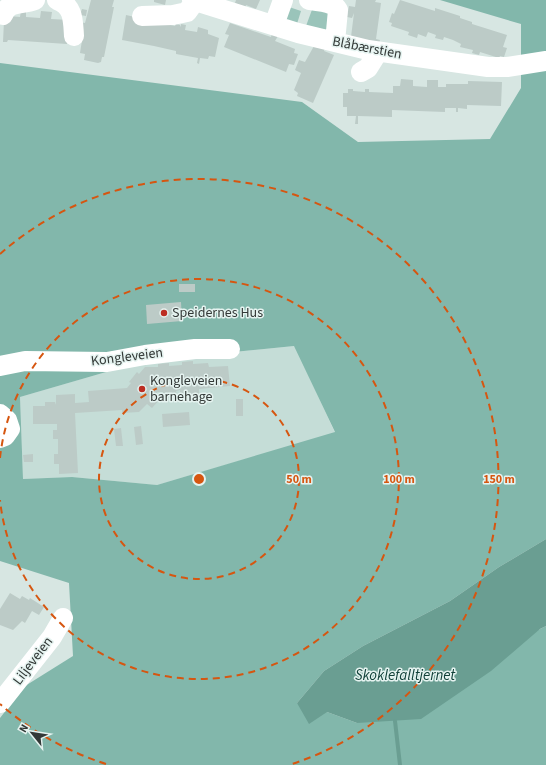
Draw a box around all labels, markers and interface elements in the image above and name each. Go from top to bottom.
street label: Blåbærstien [330,31,404,65]
place label: Speidernes Hus [172,303,263,323]
marker: Speidernes Hus [159,308,169,318]
street label: Kongleveien [90,343,164,371]
place label: Kongleveien barnehage [150,371,222,407]
marker: Kongleveien barnehage [137,384,147,394]
text: 50 m [286,471,312,488]
text: 100 m [383,471,415,488]
text: 150 m [483,471,515,488]
centre of rings [192,472,206,486]
street label: Liljeveien [8,633,58,689]
water label: Skoklefalltjernet [355,665,456,686]
north arrow [12,713,52,753]
text: N [15,721,32,735]

